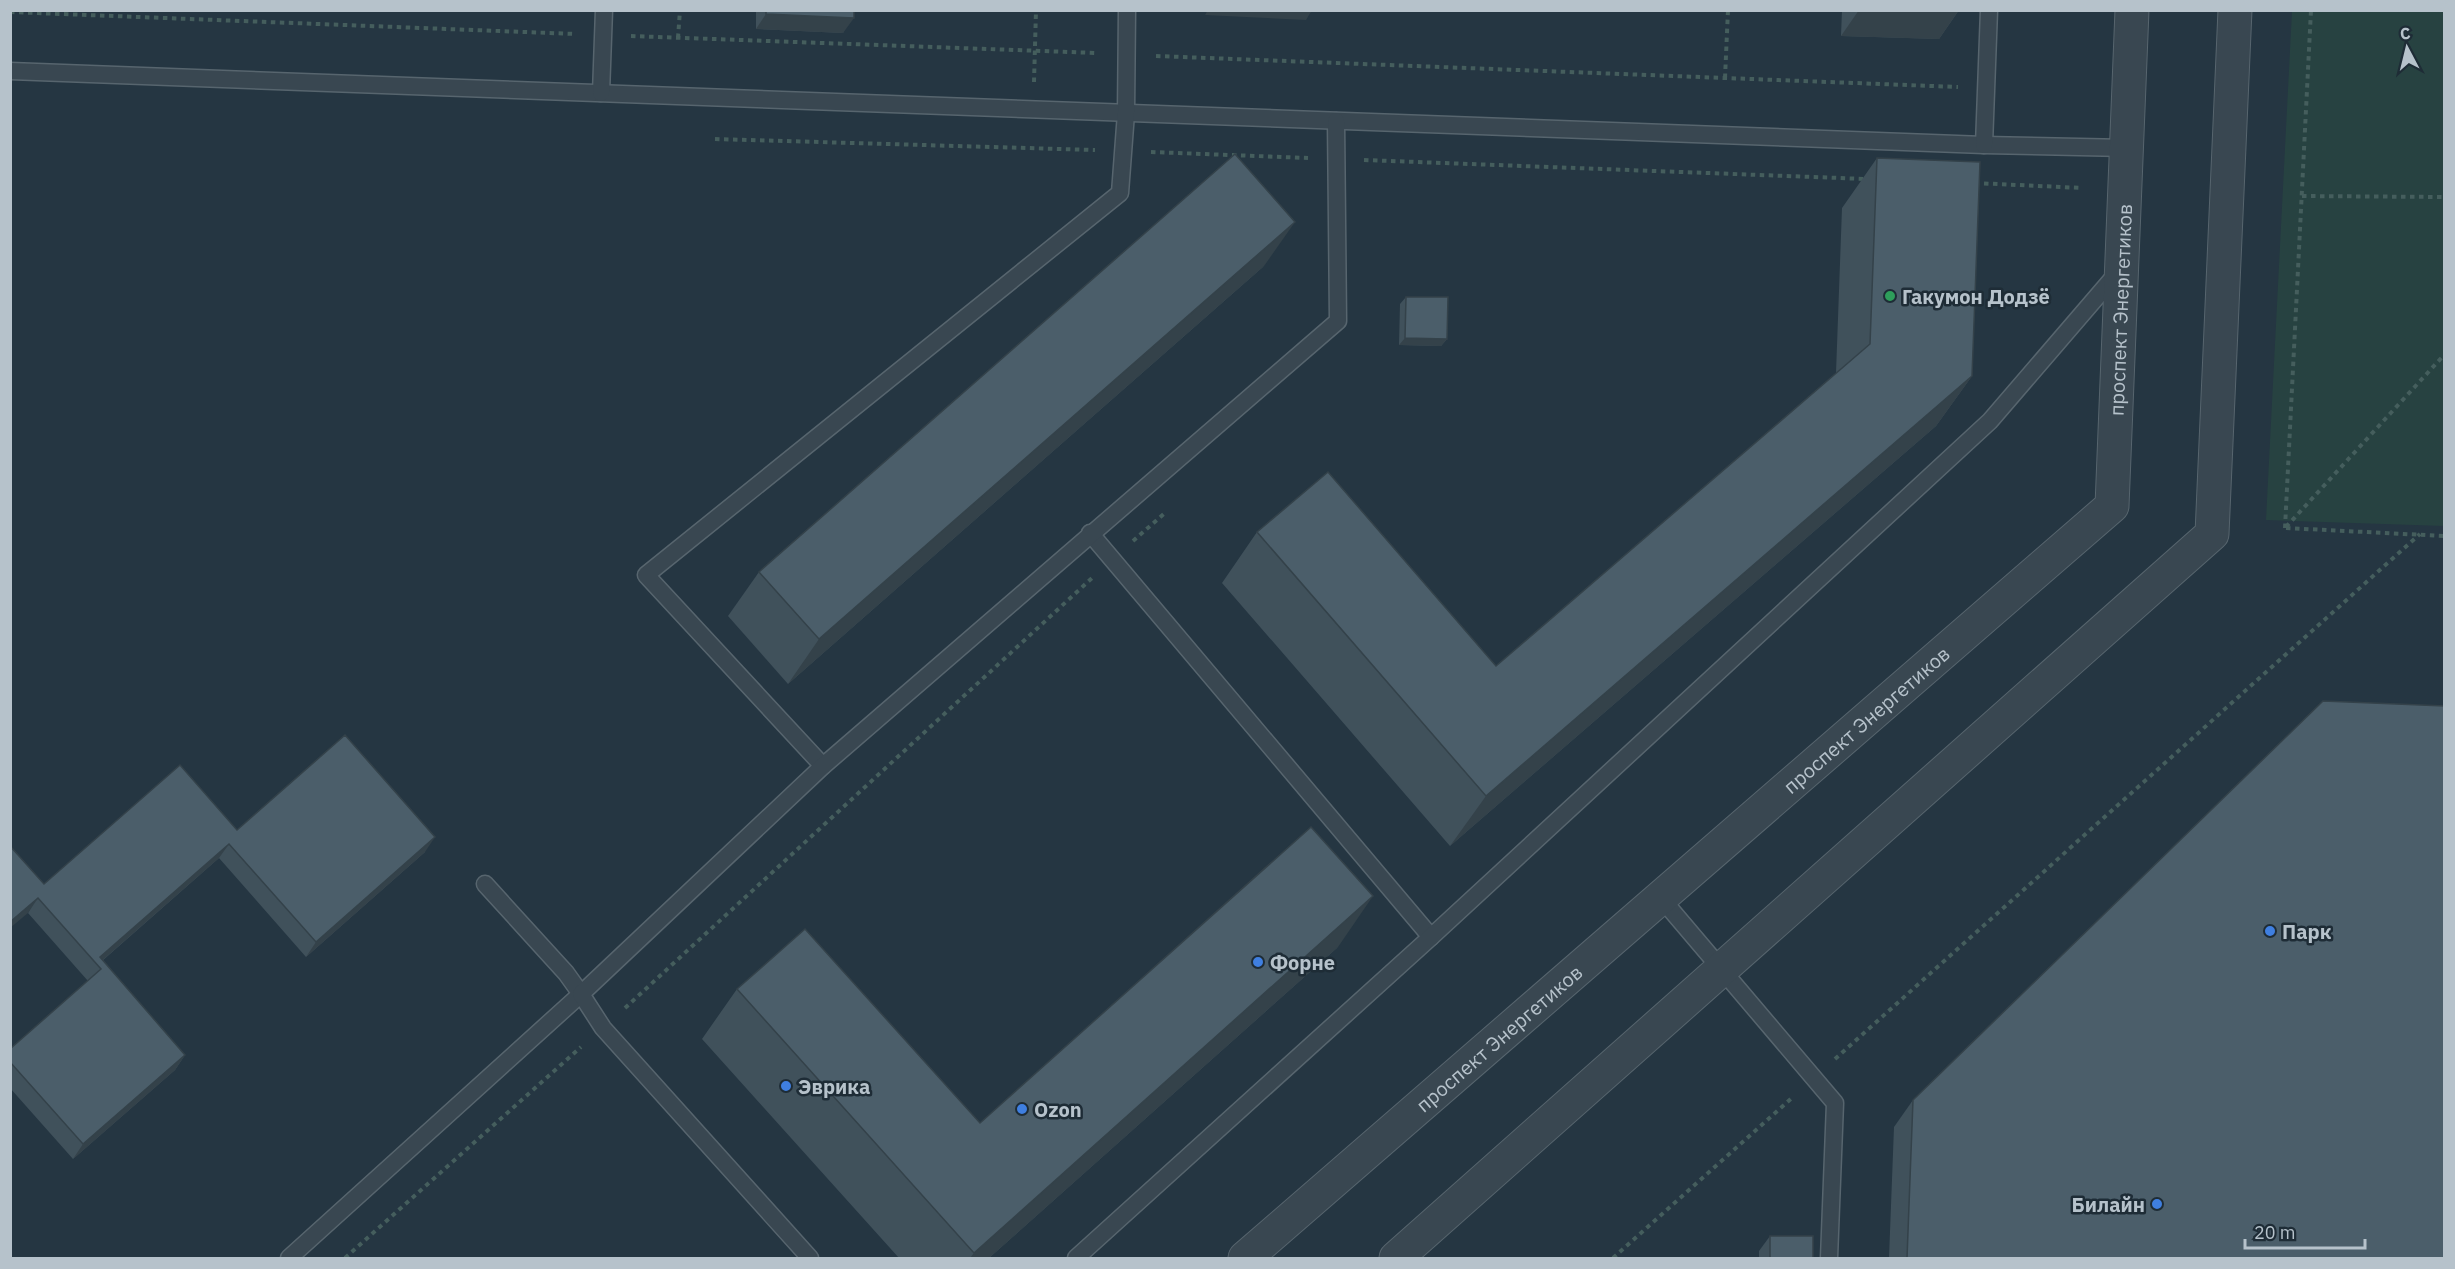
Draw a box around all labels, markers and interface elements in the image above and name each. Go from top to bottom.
north arrow [2377,18,2437,78]
text: С [2399,23,2412,44]
street label: проспект Энергетиков [2102,203,2138,416]
place label: Гакумон Додзё [1902,283,2050,310]
marker: Гакумон Додзё [1883,289,1897,303]
street label: проспект Энергетиков [1777,640,1955,799]
place label: Парк [2282,918,2332,945]
marker: Парк [2263,924,2277,938]
place label: Форне [1270,949,1335,976]
marker: Форне [1251,955,1265,969]
street label: проспект Энергетиков [1410,958,1588,1118]
place label: Эврика [798,1073,870,1100]
marker: Эврика [779,1079,793,1093]
place label: Ozon [1034,1096,1082,1123]
marker: Ozon [1015,1102,1029,1116]
place label: Билайн [2072,1191,2145,1218]
marker: Билайн [2150,1197,2164,1211]
scale bar [2245,1212,2365,1250]
text: 20 m [2254,1221,2296,1244]

